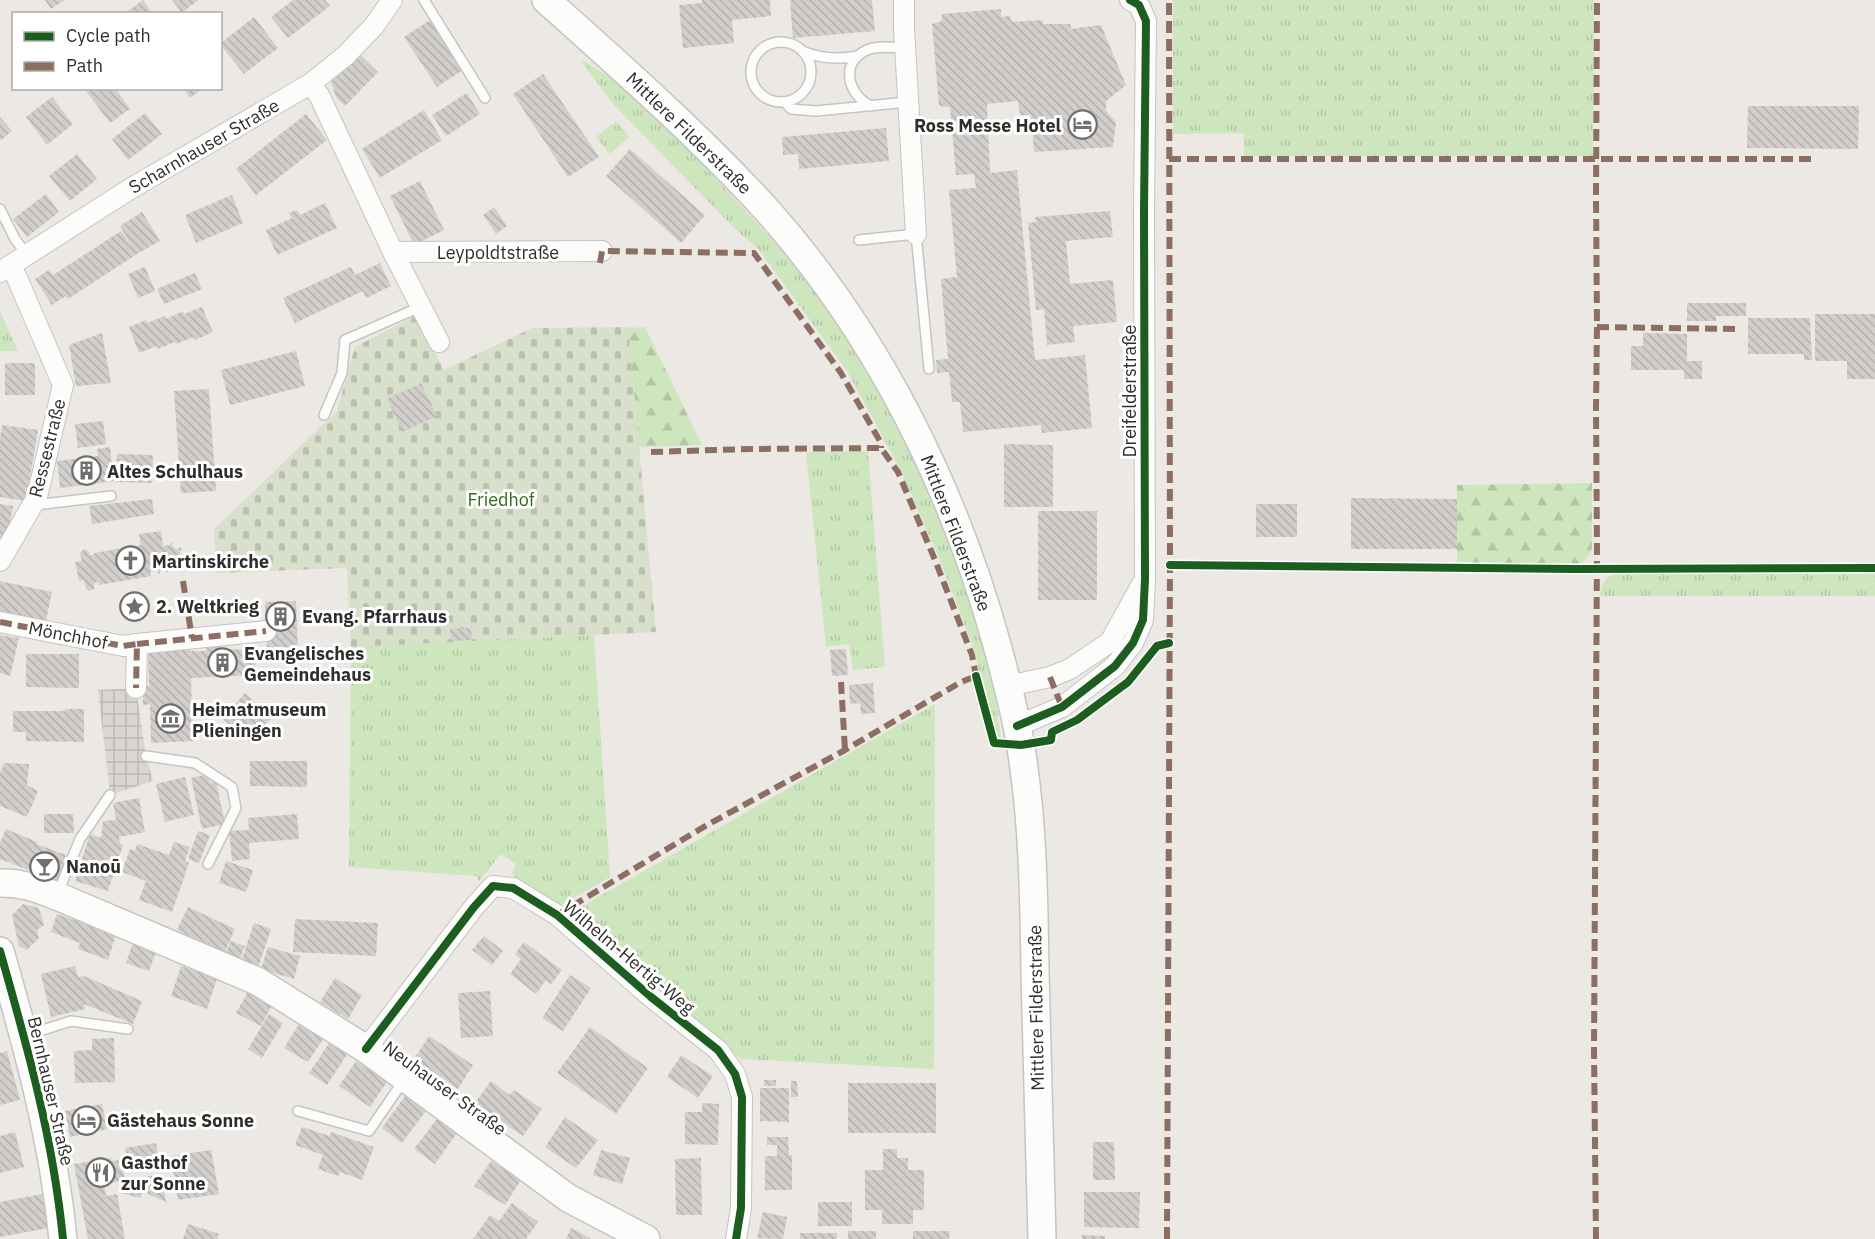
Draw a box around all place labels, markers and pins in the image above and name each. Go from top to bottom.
hotel icon: Ross Messe Hotel [1066,109,1098,141]
place label: Ross Messe Hotel [914,114,1062,137]
building icon: Altes Schulhaus [70,455,102,487]
place label: Altes Schulhaus [107,460,243,483]
church icon: Martinskirche [115,545,147,577]
place label: Martinskirche [152,550,269,573]
place icon: 2. Weltkrieg [119,590,151,622]
place label: 2. Weltkrieg [156,595,259,618]
building icon: Evang. Pfarrhaus [265,600,297,632]
place label: Evang. Pfarrhaus [302,605,447,628]
place label: Evangelisches Gemeindehaus [244,642,371,686]
building icon: Evangelisches Gemeindehaus [207,647,239,679]
place label: Heimatmuseum Plieningen [192,698,326,742]
museum icon: Heimatmuseum Plieningen [155,703,187,735]
bar icon: Nanoū [29,850,61,882]
place label: Nanoū [66,855,121,878]
hotel icon: Gästehaus Sonne [70,1104,102,1136]
place label: Gästehaus Sonne [107,1109,254,1132]
place label: Gasthof zur Sonne [121,1151,206,1195]
restaurant icon: Gasthof zur Sonne [84,1156,116,1188]

